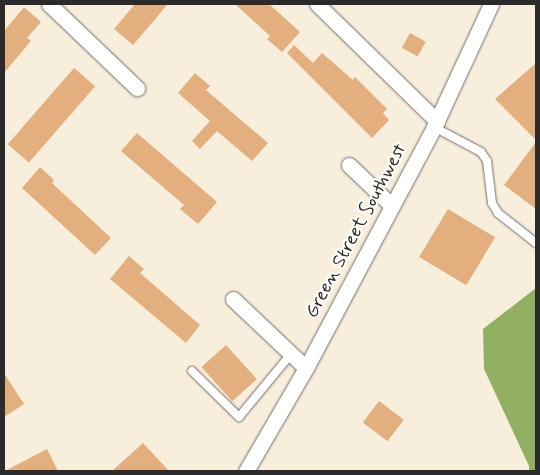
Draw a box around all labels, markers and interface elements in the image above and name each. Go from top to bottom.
street label: Green Street Southwest [300,140,412,322]

